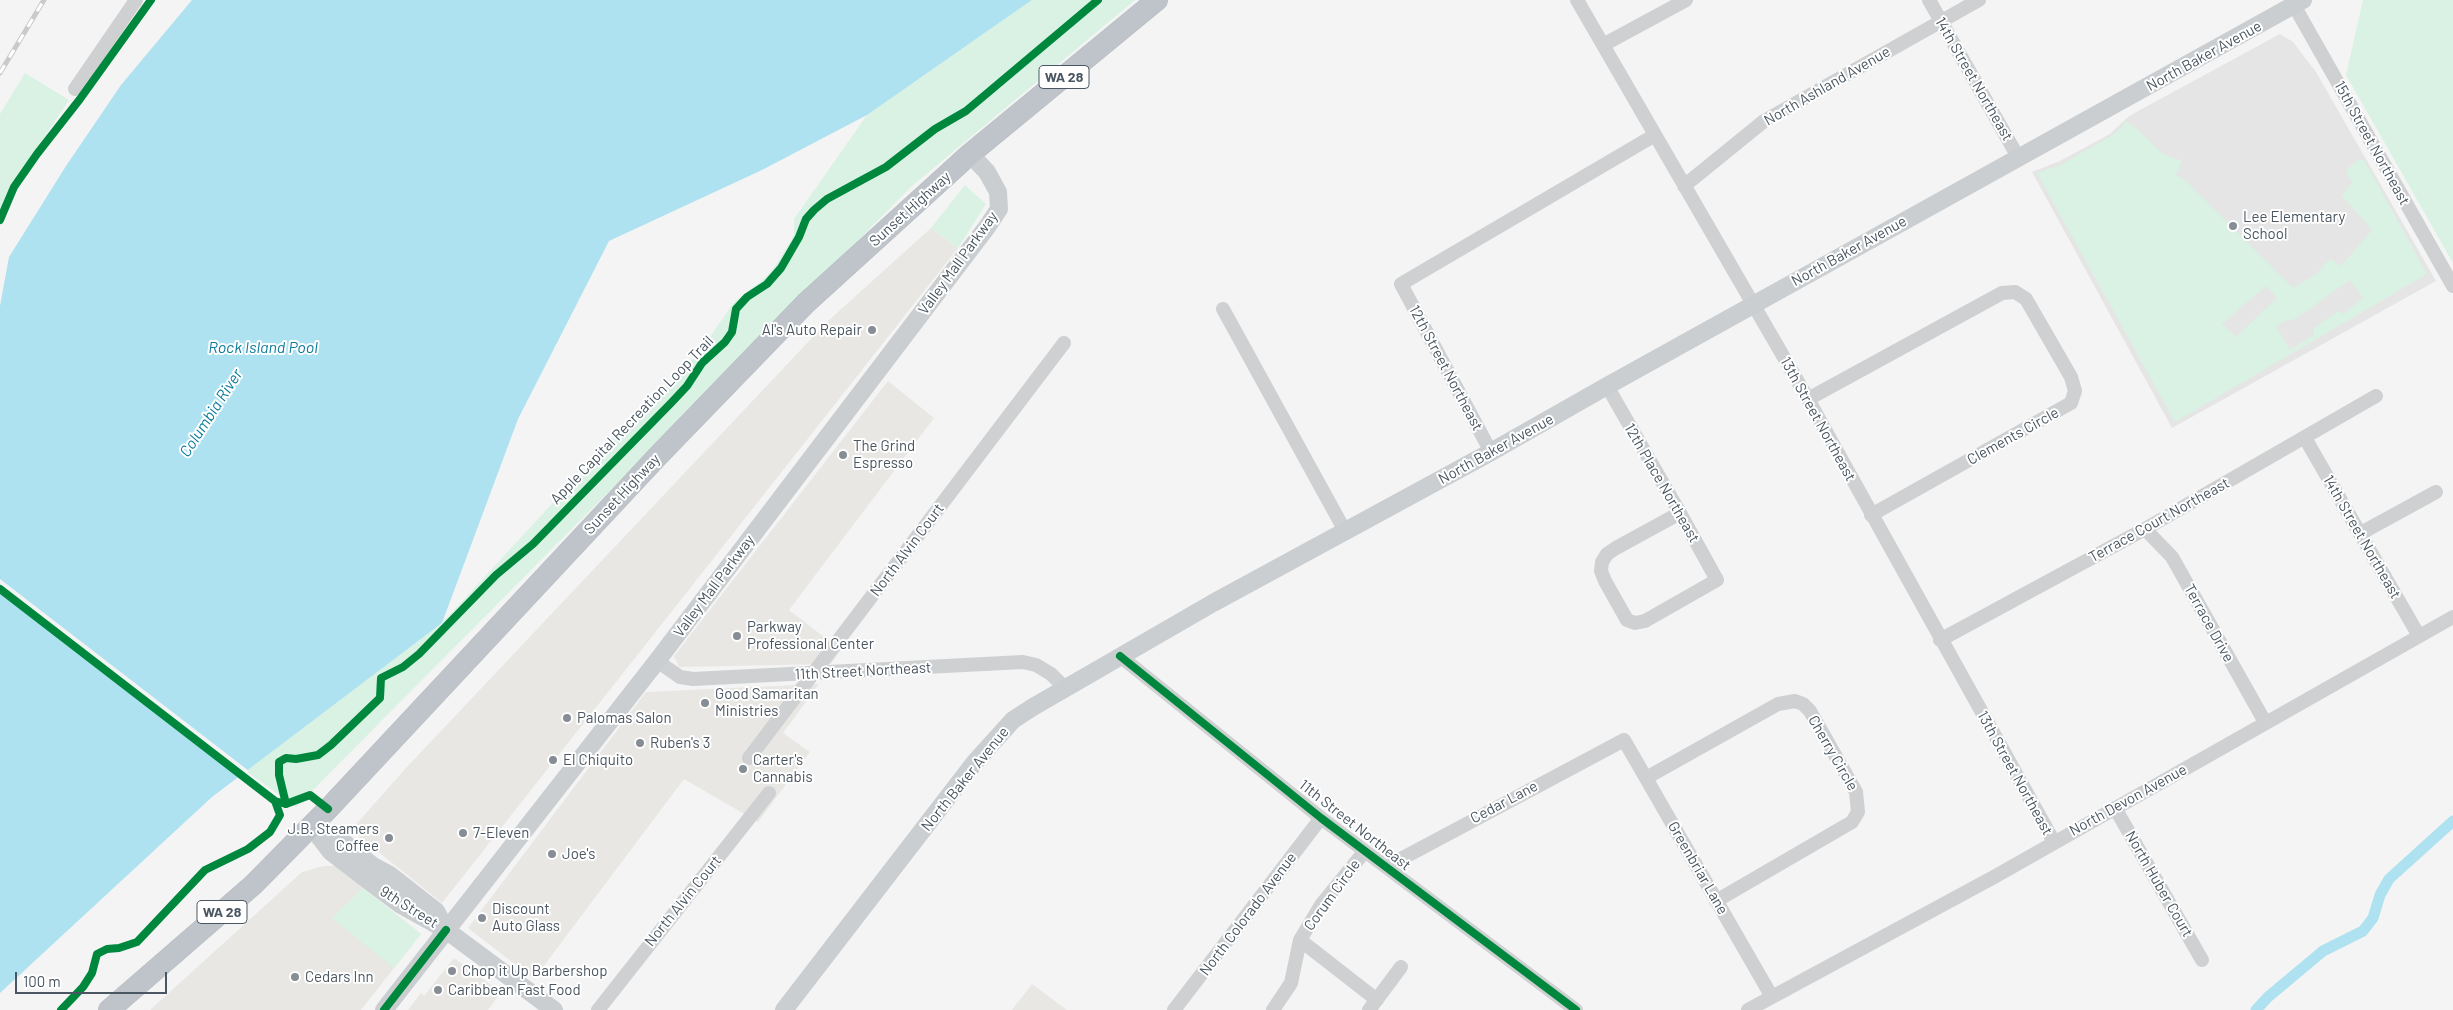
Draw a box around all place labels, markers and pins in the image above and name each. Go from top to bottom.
place label: Lee Elementary School [2243,208,2345,243]
marker: Lee Elementary School [2227,220,2239,232]
place label: Al's Auto Repair [762,321,862,339]
marker: Al's Auto Repair [866,324,878,336]
place label: The Grind Espresso [853,437,915,472]
marker: The Grind Espresso [837,449,849,461]
place label: Parkway Professional Center [747,618,874,653]
marker: Parkway Professional Center [731,630,743,642]
place label: Good Samaritan Ministries [715,685,819,720]
marker: Good Samaritan Ministries [699,697,711,709]
place label: Palomas Salon [577,709,672,727]
marker: Palomas Salon [561,712,573,724]
place label: Ruben's 3 [650,734,710,752]
marker: Ruben's 3 [634,737,646,749]
place label: El Chiquito [563,751,633,769]
place label: Carter's Cannabis [753,751,813,786]
marker: El Chiquito [547,754,559,766]
marker: Carter's Cannabis [737,763,749,775]
place label: J.B. Steamers Coffee [288,820,379,855]
place label: 7-Eleven [473,824,529,842]
marker: 7-Eleven [457,827,469,839]
marker: J.B. Steamers Coffee [383,832,395,844]
place label: Joe's [562,845,595,863]
marker: Joe's [546,848,558,860]
place label: Discount Auto Glass [492,900,560,935]
marker: Discount Auto Glass [476,912,488,924]
place label: Chop it Up Barbershop [462,962,607,980]
marker: Chop it Up Barbershop [446,965,458,977]
place label: Cedars Inn [305,968,374,986]
marker: Cedars Inn [289,971,301,983]
place label: Caribbean Fast Food [448,981,581,999]
marker: Caribbean Fast Food [432,984,444,996]

